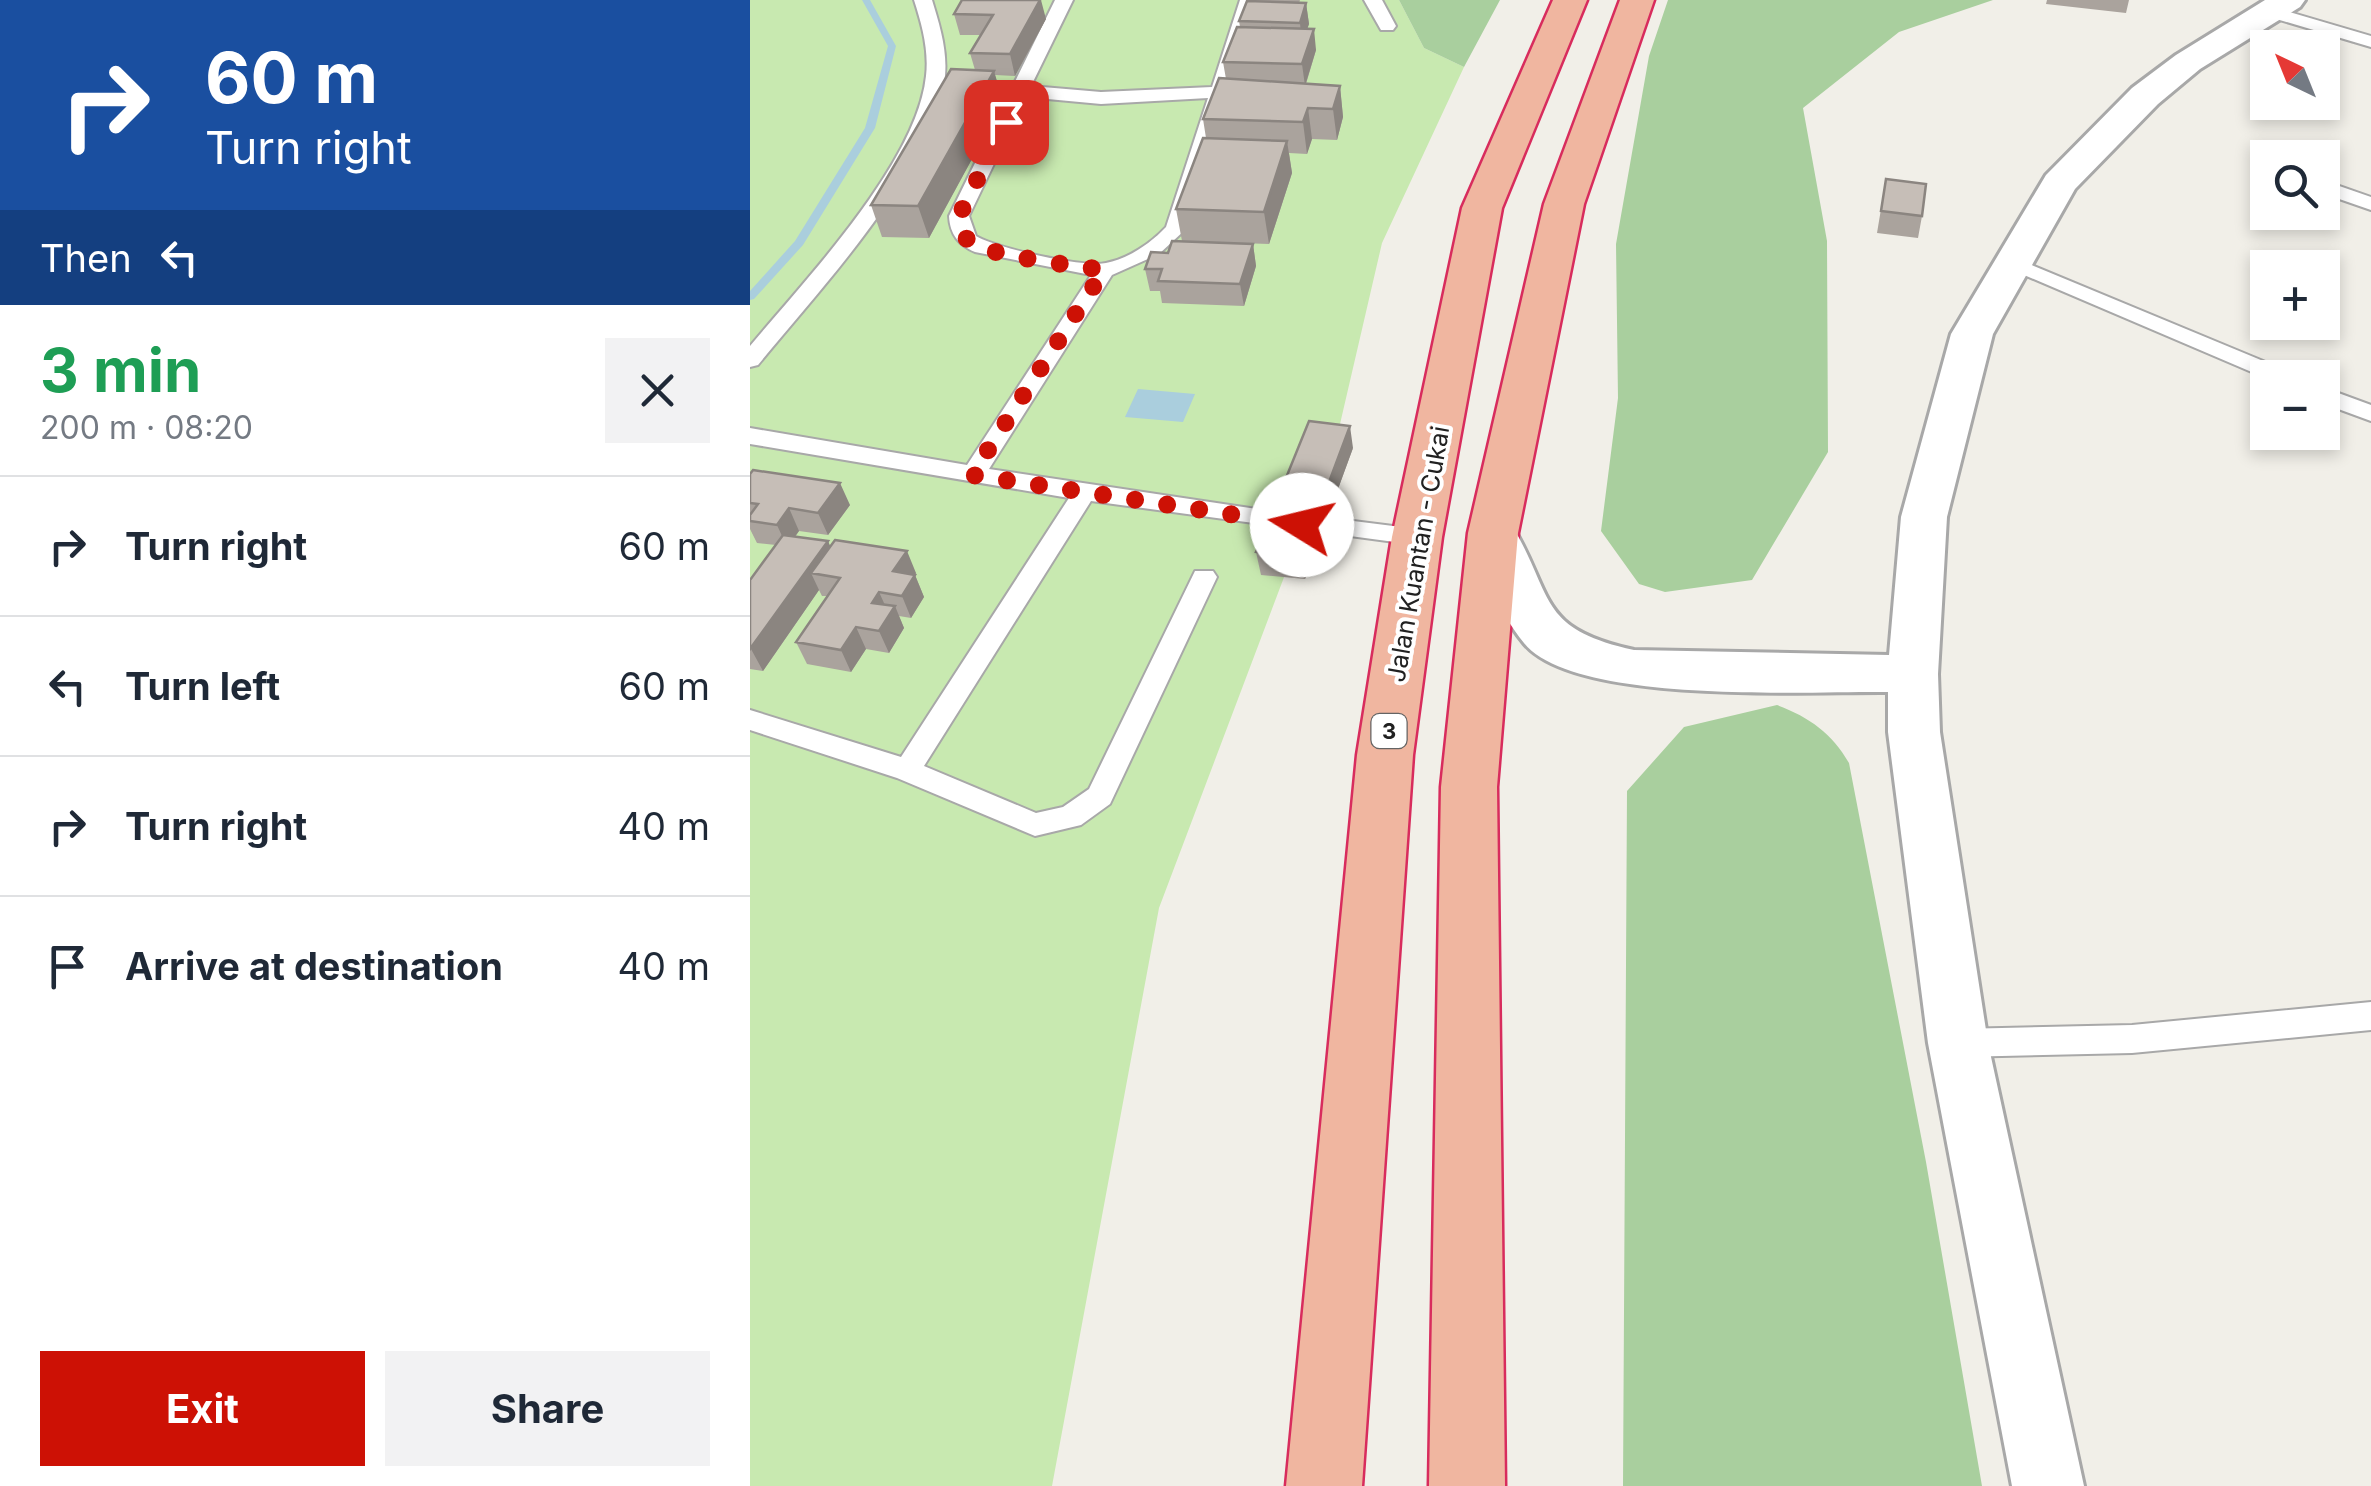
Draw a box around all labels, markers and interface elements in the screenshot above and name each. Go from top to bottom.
north arrow [2250,30,2340,120]
map controls [2250,30,2340,450]
text: 60 m [205,35,378,120]
icon: right [40,40,170,170]
pin [964,80,1049,165]
icon: arrive [979,95,1034,150]
text: Turn right [205,120,412,175]
button: search [2250,140,2340,230]
icon: left [152,230,207,285]
text: Then [40,235,132,281]
button: + [2250,250,2340,340]
text: 3 min [40,334,201,406]
button: close [605,338,710,443]
button: − [2250,360,2340,450]
text: 200 m · 08:20 [40,408,253,447]
street label: Jalan Kuantan - Cukai [1381,424,1455,684]
position arrow [1250,473,1354,577]
icon: right [40,519,95,574]
text: Turn right [125,523,307,569]
text: 60 m [618,523,710,569]
icon: left [40,659,95,714]
text: Turn left [125,663,280,709]
text: 60 m [618,663,710,709]
road number: 3 [1372,714,1406,748]
icon: right [40,799,95,854]
text: Turn right [125,803,307,849]
text: 40 m [618,803,710,849]
icon: arrive [40,939,95,994]
text: Arrive at destination [125,943,503,989]
text: 40 m [618,943,710,989]
button: Exit [40,1351,365,1466]
button: Share [385,1351,710,1466]

